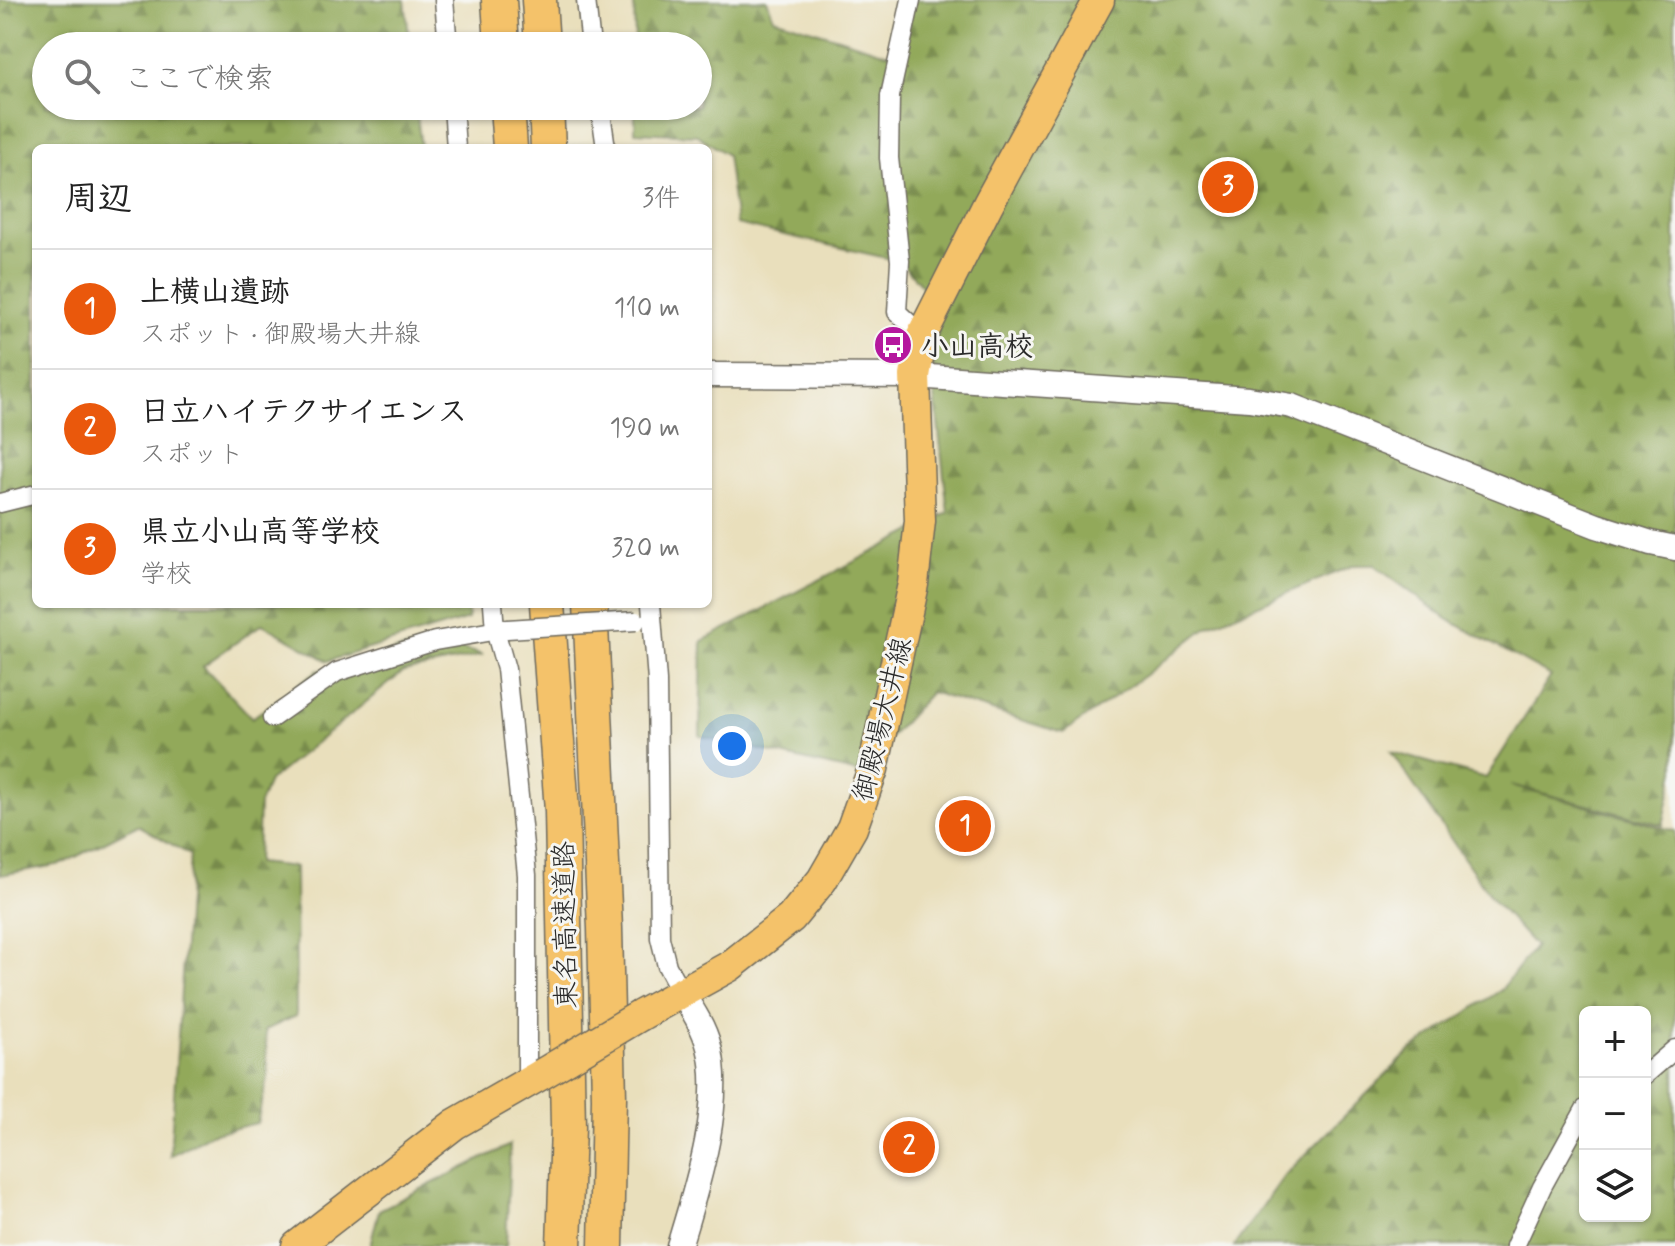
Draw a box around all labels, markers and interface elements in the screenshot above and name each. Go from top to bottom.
search box [32,32,712,120]
icon: search [60,54,104,98]
text: ここで検索 [124,60,274,99]
pin: 3 [1202,157,1254,217]
text: 周辺 [64,177,132,222]
text: 3件 [642,182,680,216]
text: 上横山遺跡 [140,273,290,312]
text: 1 [84,292,96,326]
text: 110 m [614,292,680,326]
text: スポット · 御殿場大井線 [140,318,420,352]
bus stop icon: 小山高校 [872,324,914,366]
place label: 小山高校 [921,329,1033,366]
text: 日立ハイテクサイエンス [140,393,468,432]
text: 2 [84,412,96,446]
text: 190 m [610,412,680,446]
text: スポット [140,438,244,472]
text: 県立小山高等学校 [140,513,380,552]
text: 3 [84,532,96,566]
text: 320 m [611,532,680,566]
text: 学校 [140,558,192,592]
street label: 御殿場大井線 [845,634,922,806]
your location [712,726,752,766]
pin: 1 [939,796,991,856]
street label: 東名高速道路 [547,841,586,1009]
map controls [1579,1006,1651,1222]
button: + [1579,1006,1651,1078]
button: − [1579,1078,1651,1150]
pin: 2 [883,1117,935,1177]
button: layers [1579,1150,1651,1222]

